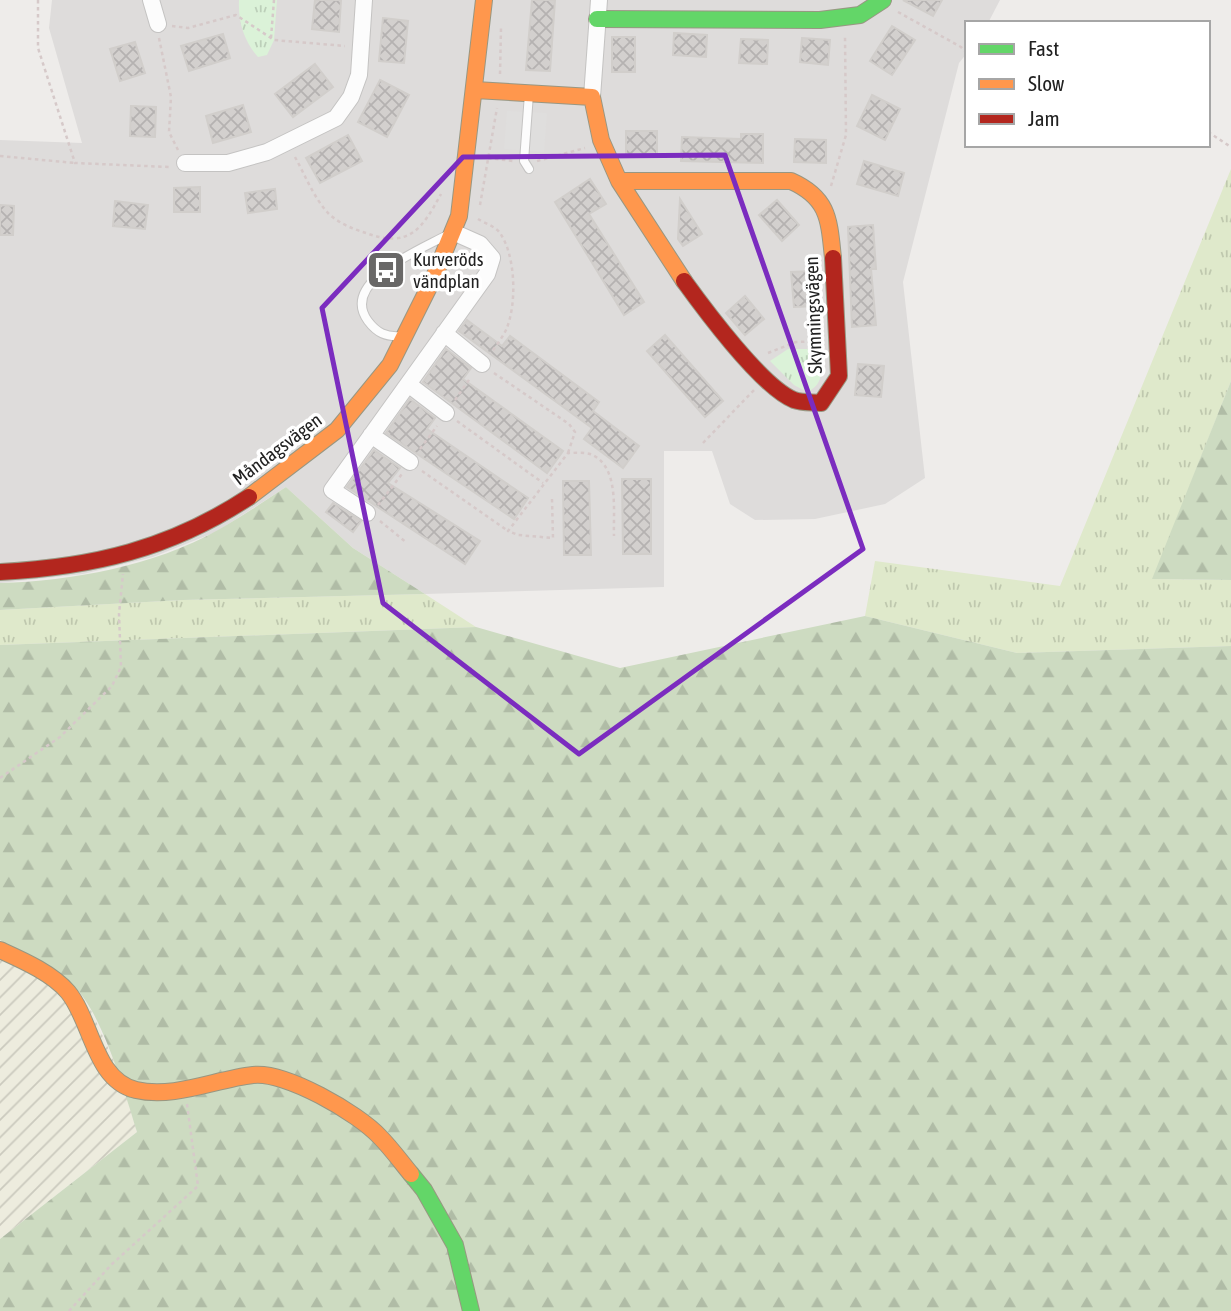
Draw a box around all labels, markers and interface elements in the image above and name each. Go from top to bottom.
legend [965,21,1210,147]
text: Fast [1028,36,1059,60]
text: Slow [1028,71,1065,95]
text: Jam [1028,106,1060,130]
place label: Kurveröds vändplan [413,248,484,292]
bus stop icon: Kurveröds vändplan [365,249,407,291]
street label: Skymningsvägen [800,256,826,374]
street label: Måndagsvägen [228,408,326,490]

